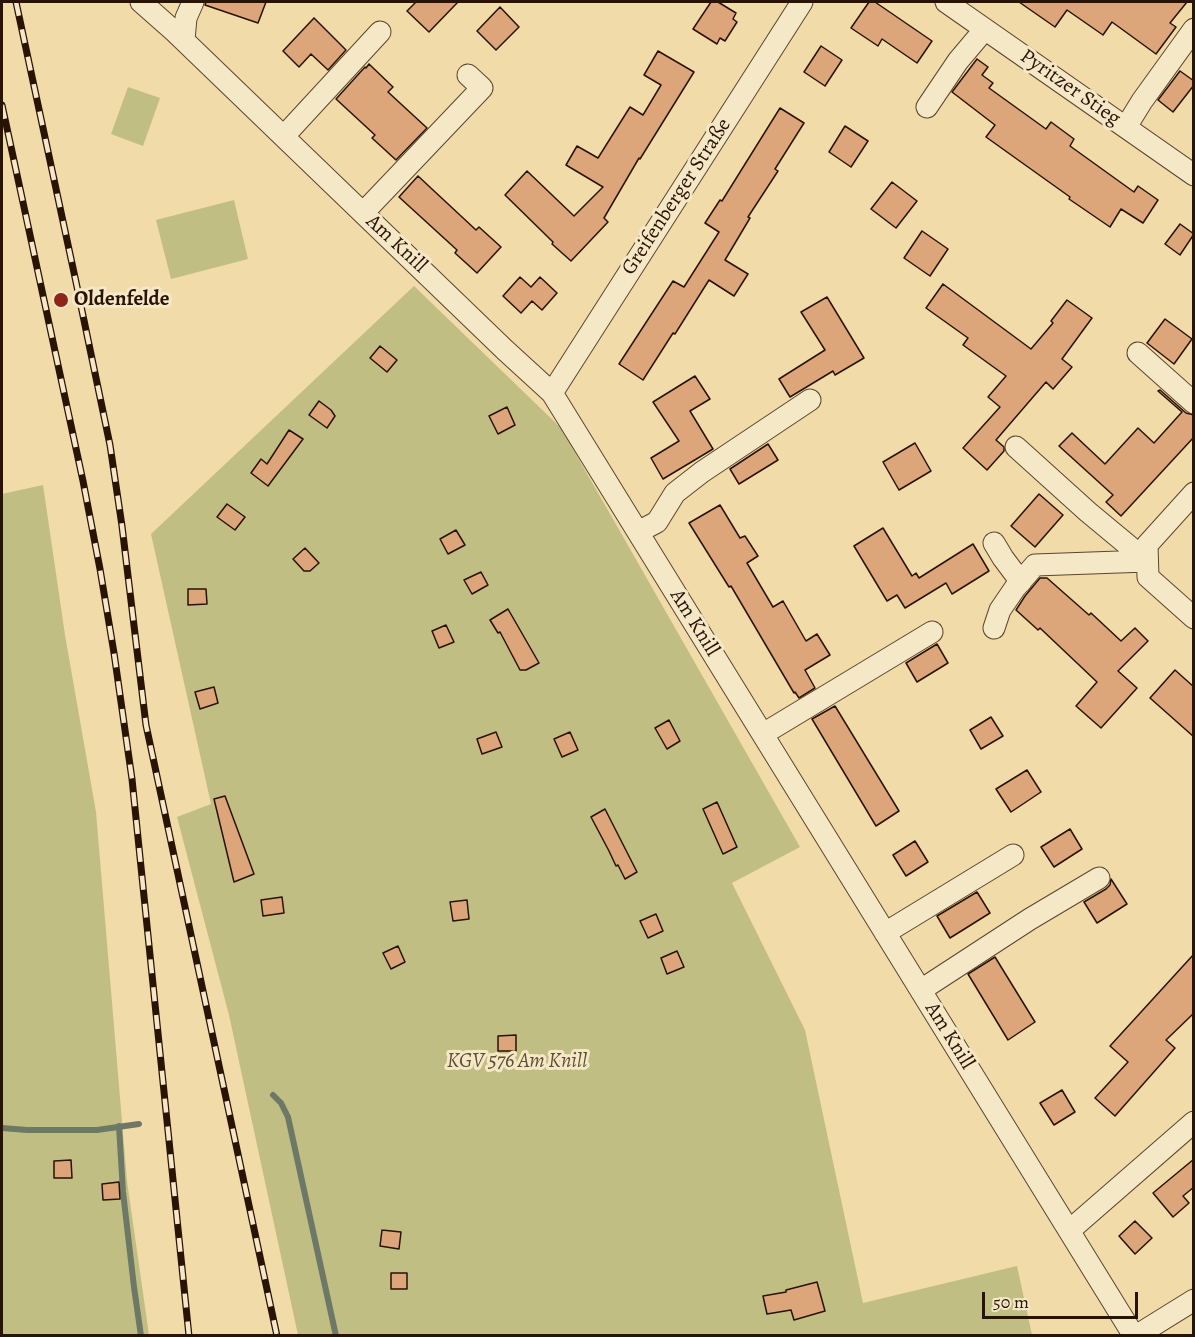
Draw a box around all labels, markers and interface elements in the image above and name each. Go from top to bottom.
street label: Pyritzer Stieg [1015,44,1125,132]
street label: Greifenberger Straße [617,114,737,280]
street label: Am Knill [360,209,432,279]
place label: Oldenfelde [74,287,170,313]
marker: Oldenfelde [52,291,70,309]
street label: Am Knill [664,585,724,661]
street label: Am Knill [919,998,979,1074]
park label: KGV 576 Am Knill [447,1049,587,1075]
scale bar [985,1280,1141,1318]
text: 50 m [993,1290,1029,1314]

